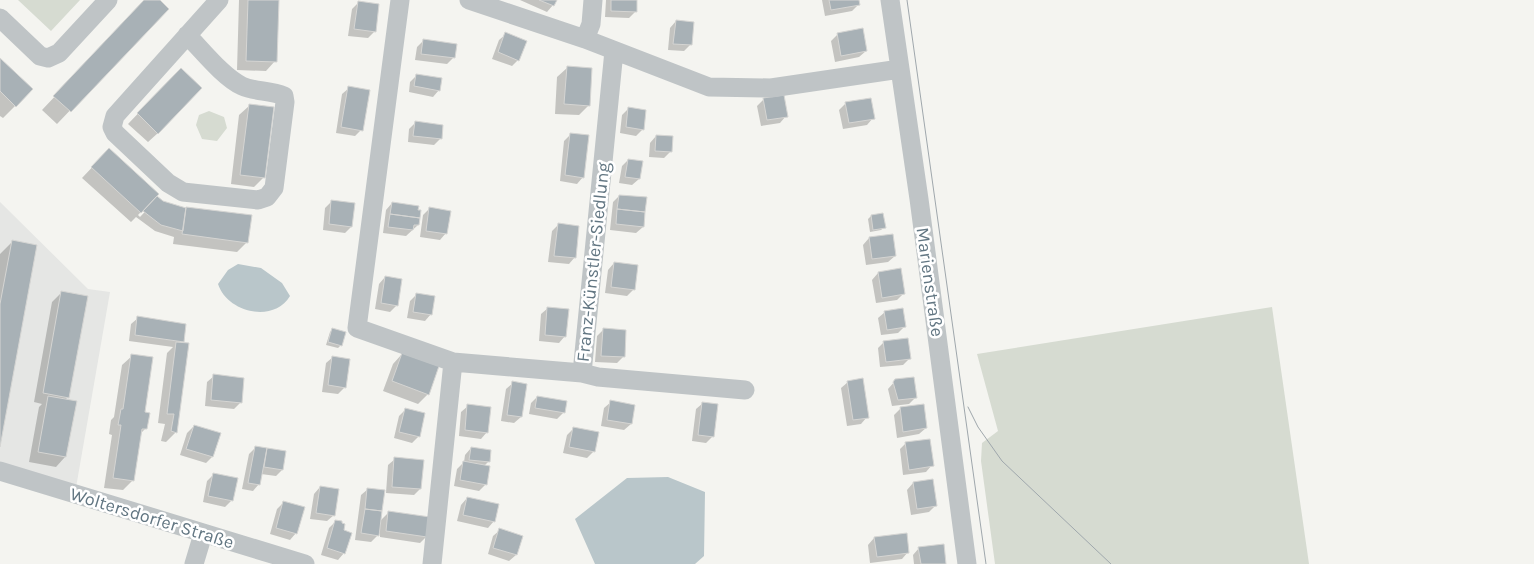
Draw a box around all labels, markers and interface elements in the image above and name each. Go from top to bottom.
street label: Franz-Künstler-Siedlung [572,161,614,363]
street label: Marienstraße [911,226,949,338]
street label: Woltersdorfer Straße [68,483,236,553]

